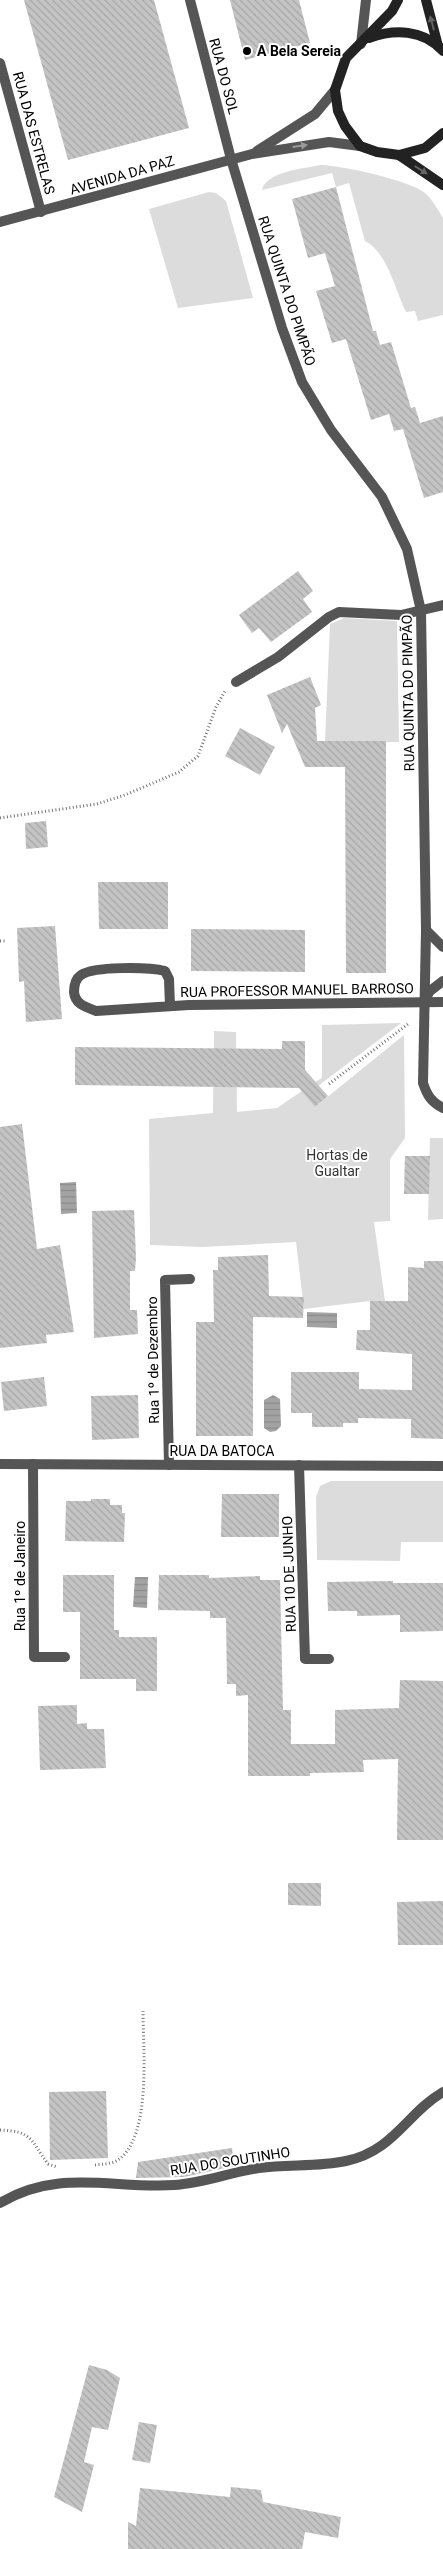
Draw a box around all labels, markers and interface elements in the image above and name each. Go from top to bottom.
one-way arrow [428,15,436,30]
street label: RUA DO SOL [206,36,242,116]
place label: A Bela Sereia [257,43,342,59]
marker: A Bela Sereia [241,45,253,57]
street label: RUA DAS ESTRELAS [10,70,58,196]
one-way arrow [292,142,308,150]
street label: AVENIDA DA PAZ [68,152,176,198]
one-way arrow [415,165,428,174]
street label: RUA QUINTA DO PIMPÃO [255,214,320,368]
street label: RUA QUINTA DO PIMPÃO [398,615,417,771]
street label: RUA PROFESSOR MANUEL BARROSO [180,980,414,1000]
park label: Hortas de Gualtar [306,1147,368,1179]
street label: Rua 1º de Dezembro [144,1296,162,1424]
street label: RUA DA BATOCA [170,1443,274,1459]
street label: RUA 10 DE JUNHO [279,1516,299,1632]
street label: Rua 1º de Janeiro [12,1521,28,1631]
street label: RUA DO SOUTINHO [169,2144,291,2178]

